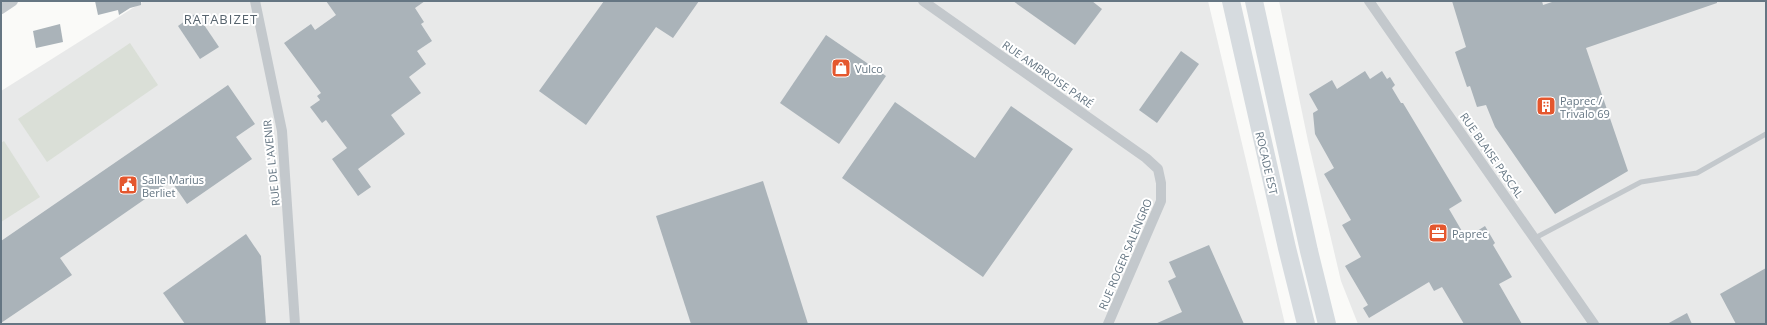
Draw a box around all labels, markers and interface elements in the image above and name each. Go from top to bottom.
district label: RATABIZET [184,10,258,28]
street label: RUE AMBROISE PARÉ [1000,37,1096,111]
shop icon: Vulco [830,57,852,79]
place label: Vulco [855,61,883,76]
place label: Paprec / Trivalo 69 [1560,93,1610,121]
building icon: Paprec / Trivalo 69 [1535,95,1557,117]
street label: RUE BLAISE PASCAL [1457,109,1527,201]
street label: RUE DE L'AVENIR [259,119,283,207]
street label: ROCADE EST [1252,130,1282,196]
place label: Salle Marius Berliet [142,172,204,200]
public building icon: Salle Marius Berliet [117,174,139,196]
street label: RUE ROGER SALENGRO [1095,196,1155,312]
office icon: Paprec [1427,222,1449,244]
place label: Paprec [1452,226,1487,241]

